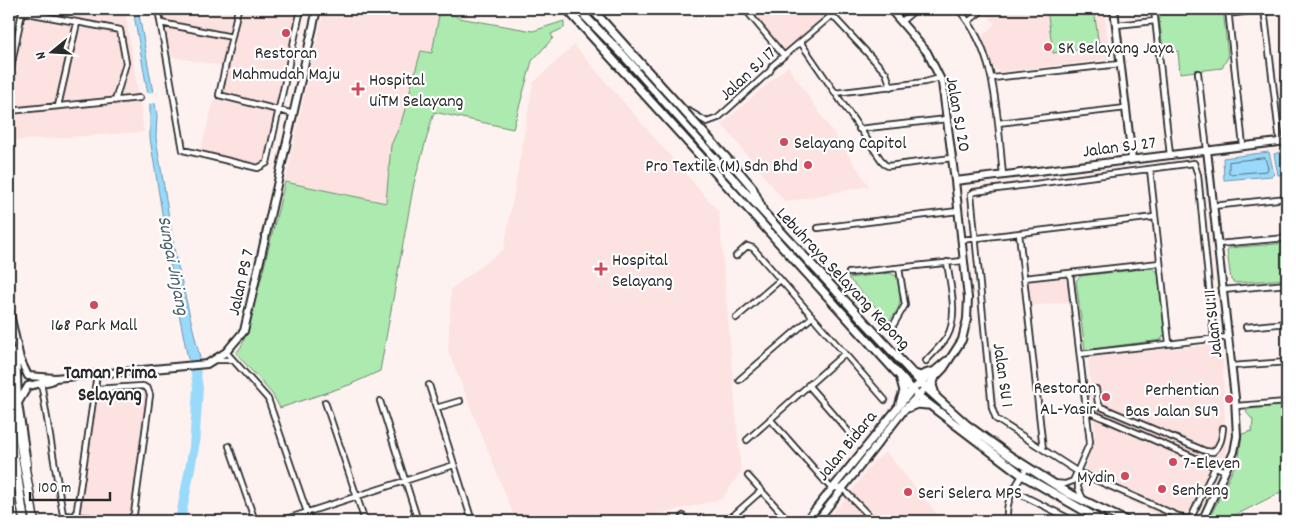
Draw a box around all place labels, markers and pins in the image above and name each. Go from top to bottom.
marker: Restoran Mahmudah Maju [280,27,292,39]
place label: SK Selayang Jaya [1058,37,1174,62]
marker: SK Selayang Jaya [1042,41,1054,53]
place label: Restoran Mahmudah Maju [232,42,340,88]
place label: Hospital UiTM Selayang [369,69,463,115]
marker: Hospital UiTM Selayang [351,82,365,96]
place label: Selayang Capitol [794,132,907,157]
marker: Selayang Capitol [778,136,790,148]
place label: Pro Textile (M) Sdn Bhd [645,155,798,180]
marker: Pro Textile (M) Sdn Bhd [802,159,814,171]
place label: Hospital Selayang [612,249,673,295]
marker: Hospital Selayang [594,262,608,276]
marker: 168 Park Mall [88,299,100,311]
place label: 168 Park Mall [51,314,138,339]
place label: Restoran AL-Yasir [1034,377,1096,423]
place label: Perhentian Bas Jalan SU9 [1125,379,1219,425]
marker: Restoran AL-Yasir [1100,391,1112,403]
marker: Perhentian Bas Jalan SU9 [1223,393,1235,405]
place label: 7-Eleven [1183,452,1240,477]
marker: 7-Eleven [1167,456,1179,468]
place label: Mydin [1077,466,1115,491]
marker: Mydin [1119,470,1131,482]
place label: Senheng [1172,479,1229,504]
place label: Seri Selera MPS [918,482,1022,507]
marker: Senheng [1156,483,1168,495]
marker: Seri Selera MPS [902,486,914,498]

